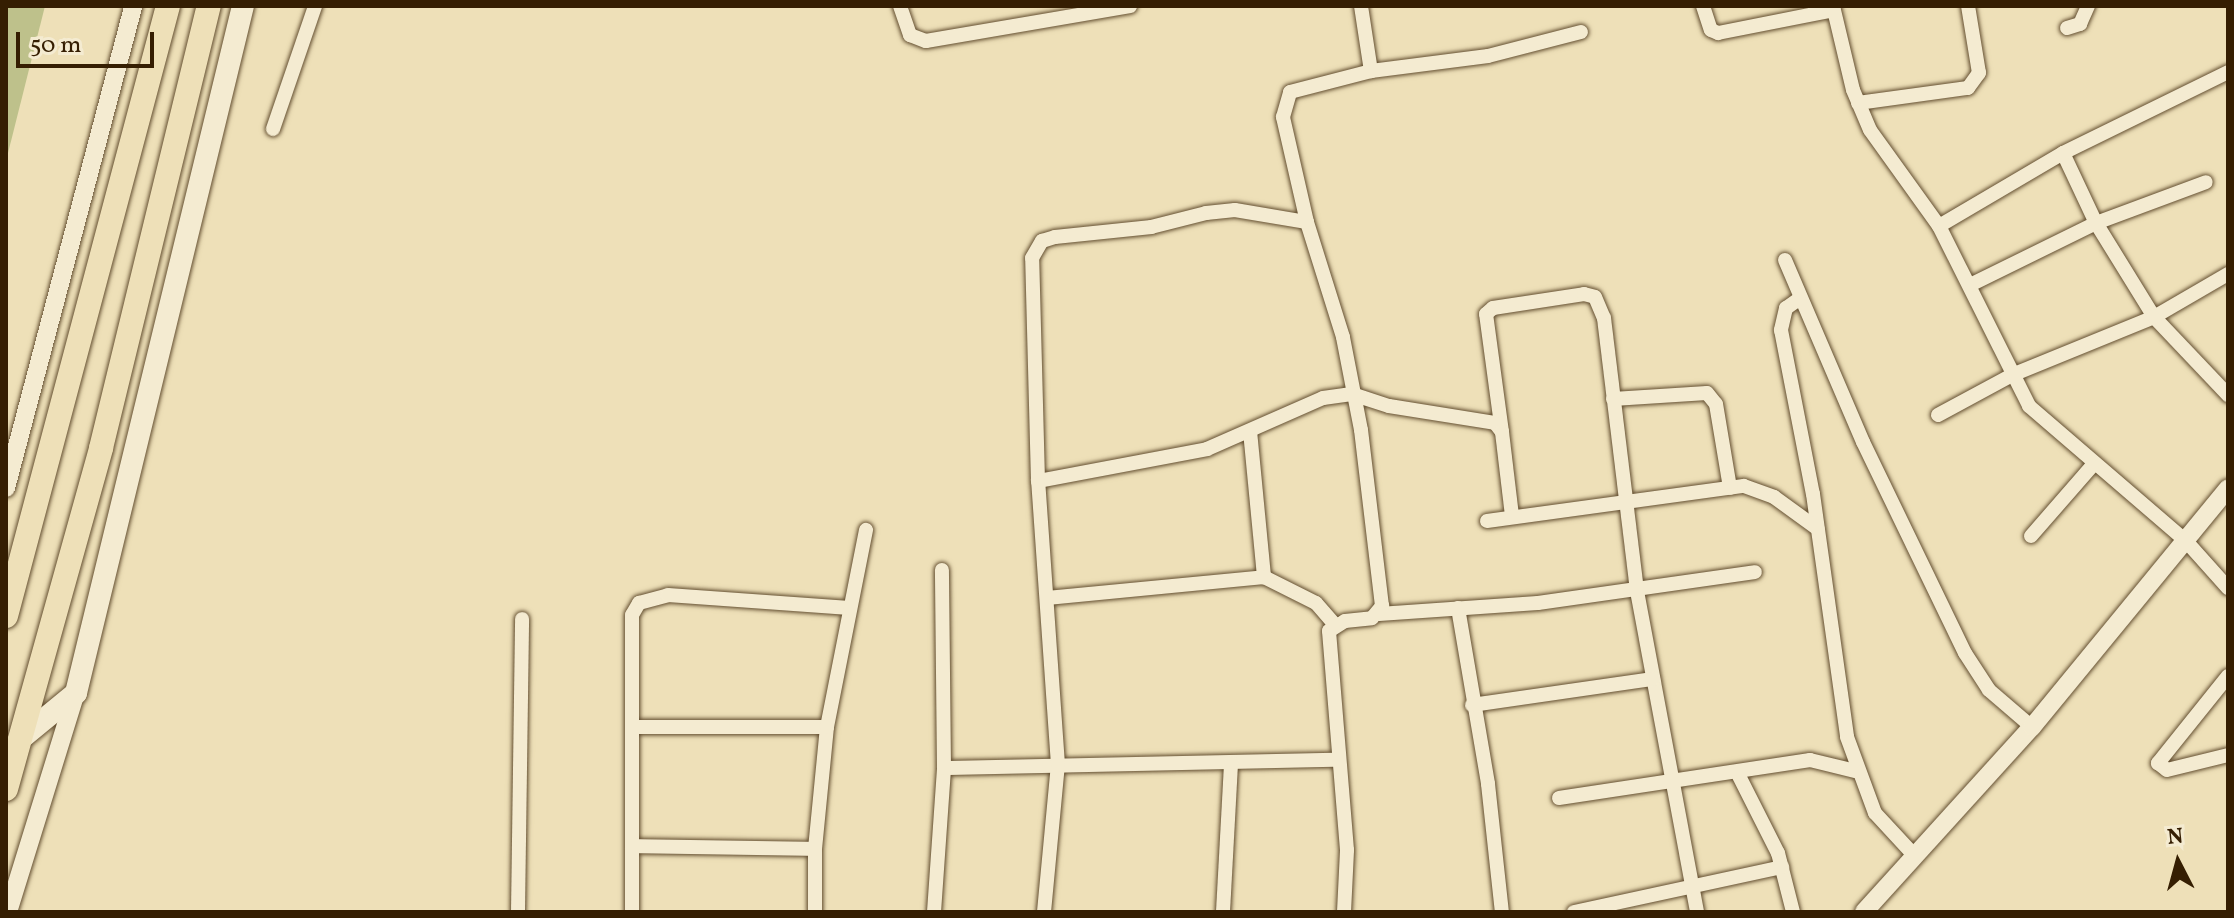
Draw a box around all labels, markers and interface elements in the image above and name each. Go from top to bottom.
scale bar [20,16,158,66]
text: 50 m [30,29,82,63]
text: N [2166,821,2185,854]
north arrow [2138,822,2218,902]

